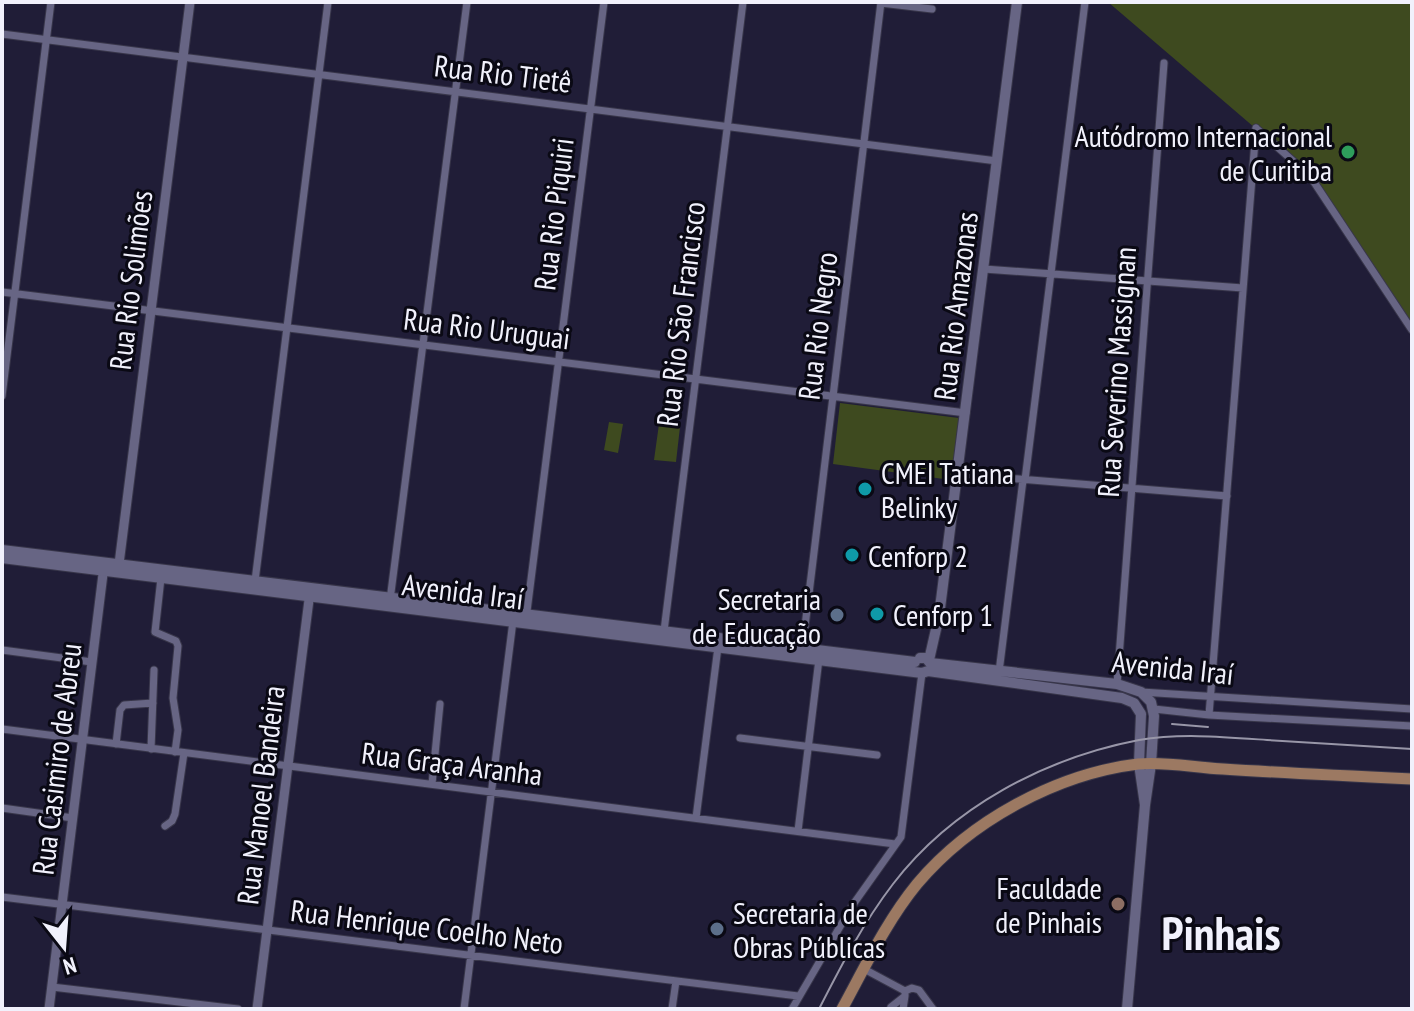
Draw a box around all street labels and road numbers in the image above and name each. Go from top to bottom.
street label: Rua Rio Tietê [432,45,574,101]
street label: Rua Rio Piquiri [524,136,582,292]
street label: Rua Rio Solimões [100,188,160,372]
street label: Rua Rio São Francisco [647,199,713,429]
street label: Rua Rio Amazonas [924,210,986,402]
street label: Rua Severino Massignan [1088,245,1144,499]
street label: Rua Rio Negro [789,250,845,402]
street label: Rua Rio Uruguai [402,298,572,358]
street label: Avenida Iraí [400,564,526,618]
street label: Rua Casimiro de Abreu [22,641,90,877]
street label: Avenida Iraí [1110,641,1236,693]
street label: Rua Manoel Bandeira [227,683,293,907]
street label: Rua Graça Aranha [359,733,545,793]
street label: Rua Henrique Coelho Neto [289,890,565,962]

